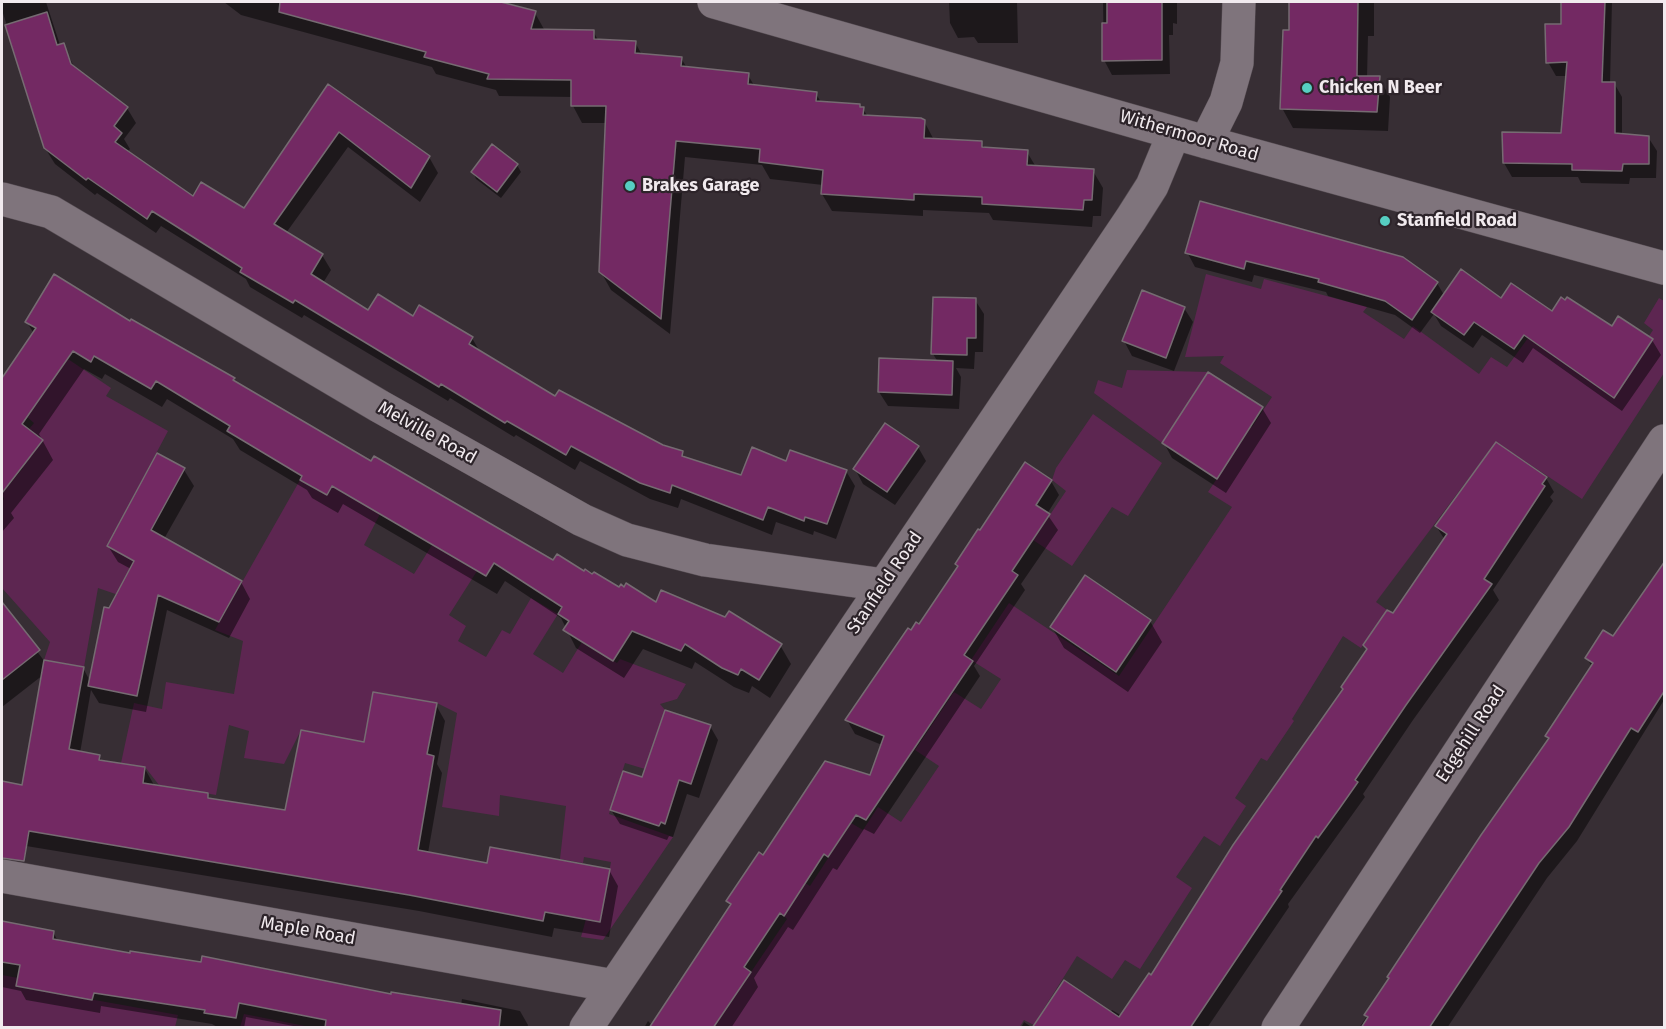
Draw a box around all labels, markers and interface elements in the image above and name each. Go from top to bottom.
place label: Chicken N Beer [1319,77,1442,99]
marker: Chicken N Beer [1300,81,1314,95]
street label: Withermoor Road [1117,106,1261,166]
place label: Brakes Garage [642,175,759,197]
marker: Brakes Garage [623,179,637,193]
place label: Stanfield Road [1397,210,1517,232]
marker: Stanfield Road [1378,214,1392,228]
street label: Melville Road [374,397,480,469]
street label: Stanfield Road [843,528,927,638]
street label: Edgehill Road [1432,681,1510,787]
street label: Maple Road [259,912,357,950]

